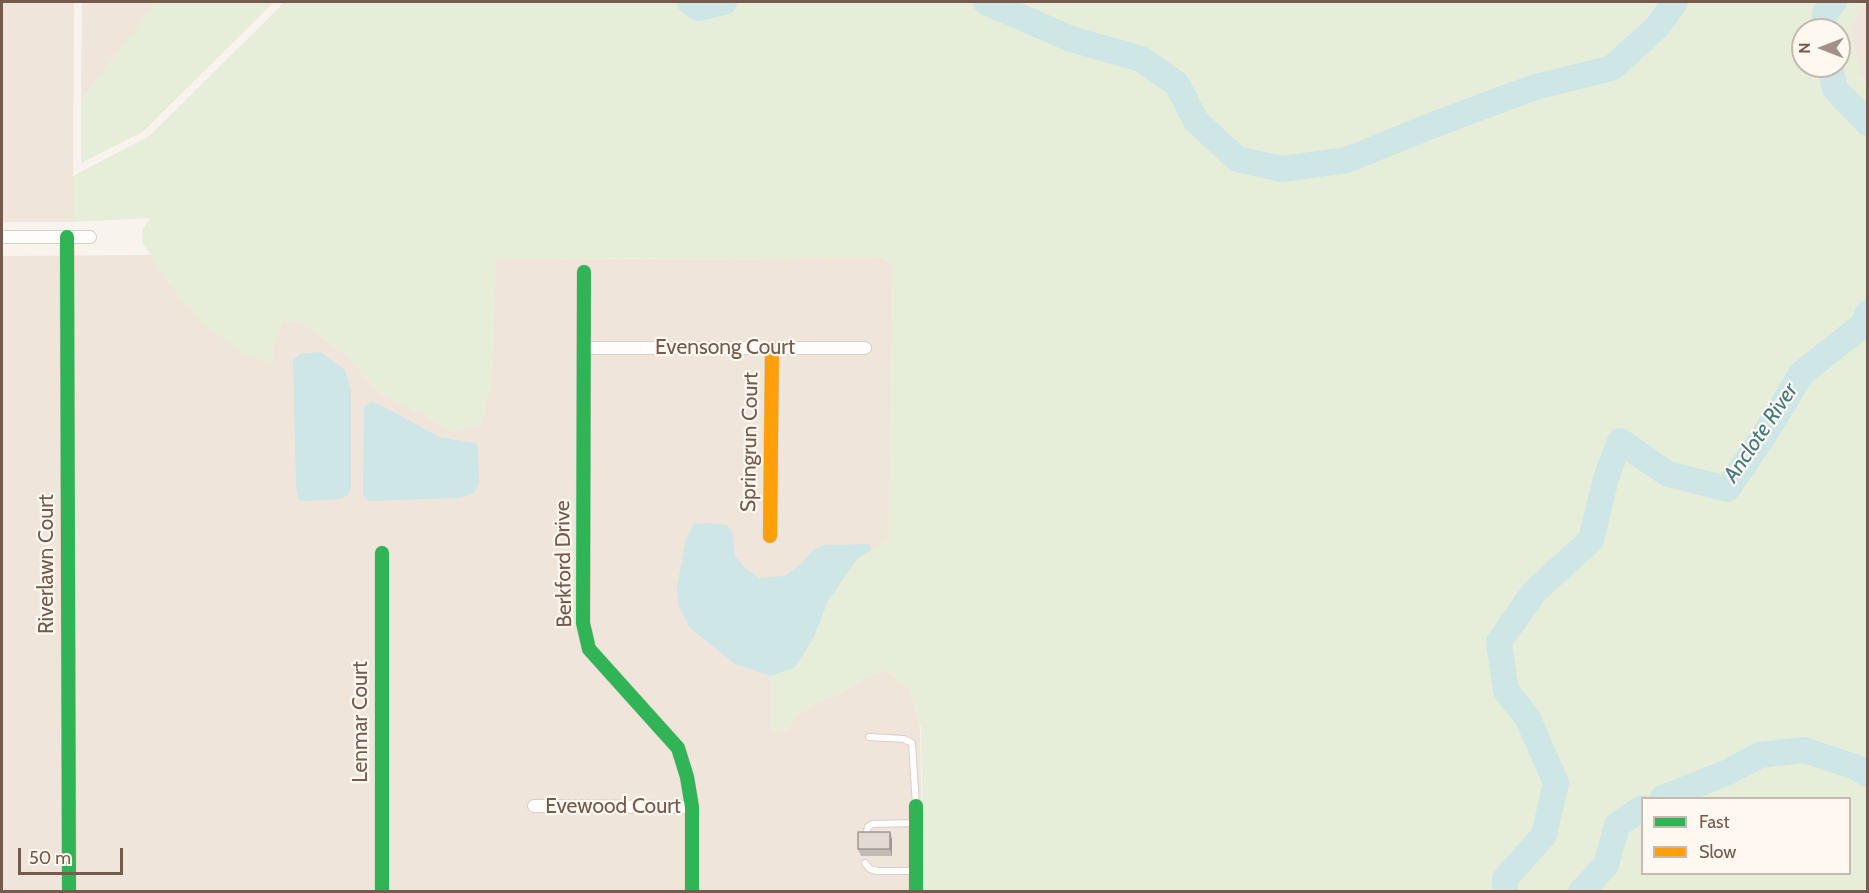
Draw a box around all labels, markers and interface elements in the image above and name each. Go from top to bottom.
north arrow [1791,18,1851,78]
text: N [1795,42,1814,54]
street label: Evensong Court [655,335,795,361]
street label: Springrun Court [736,372,764,512]
water label: Anclote River [1718,378,1804,488]
street label: Riverlawn Court [34,494,60,634]
street label: Berkford Drive [550,500,578,628]
street label: Lenmar Court [348,661,374,783]
street label: Evewood Court [545,794,681,820]
legend [1641,797,1851,875]
text: Fast [1699,811,1730,833]
scale bar [21,836,126,874]
text: Slow [1699,841,1736,863]
text: 50 m [29,847,71,869]

